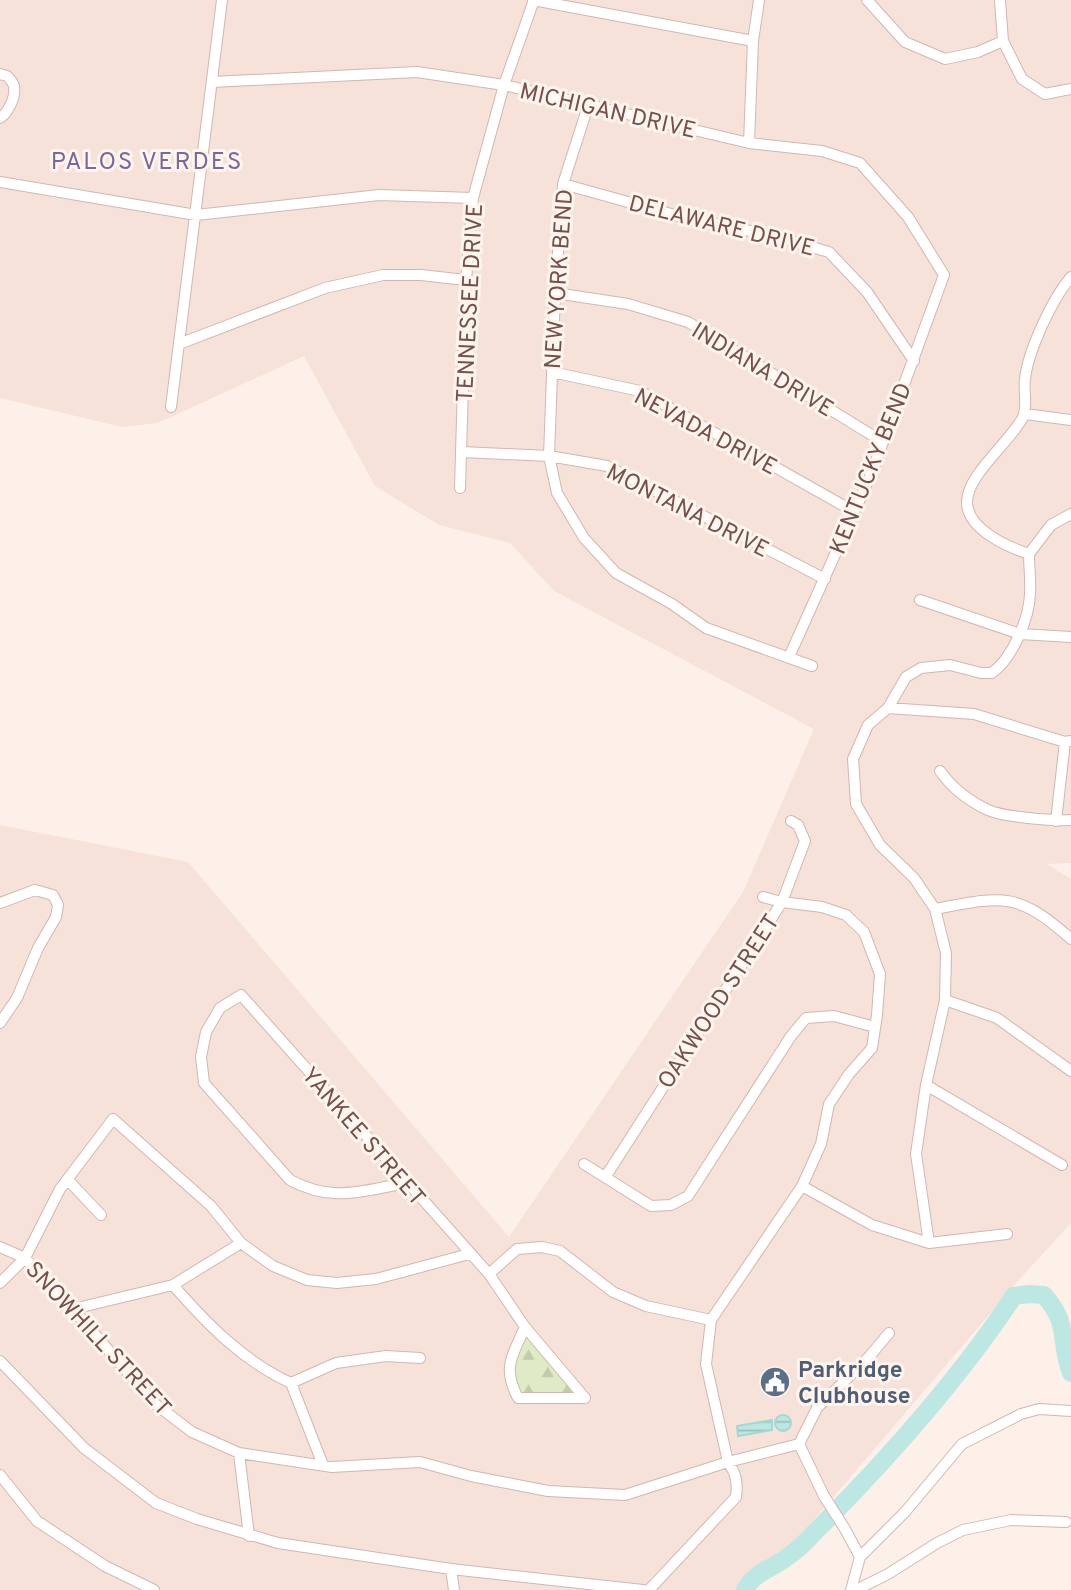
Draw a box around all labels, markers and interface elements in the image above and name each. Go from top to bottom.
street label: MICHIGAN DRIVE [517,78,698,147]
district label: PALOS VERDES [51,148,243,178]
street label: NEW YORK BEND [540,188,581,370]
street label: DELAWARE DRIVE [625,190,817,265]
street label: TENNESSEE DRIVE [452,203,491,403]
street label: INDIANA DRIVE [685,317,838,425]
street label: KENTUCKY BEND [825,379,920,559]
street label: NEVADA DRIVE [628,383,781,483]
street label: MONTANA DRIVE [601,459,773,566]
street label: OAKWOOD STREET [653,910,787,1095]
street label: YANKEE STREET [294,1062,430,1213]
street label: SNOWHILL STREET [18,1256,176,1423]
place label: Parkridge Clubhouse [798,1357,911,1412]
public building icon: Parkridge Clubhouse [758,1365,792,1399]

